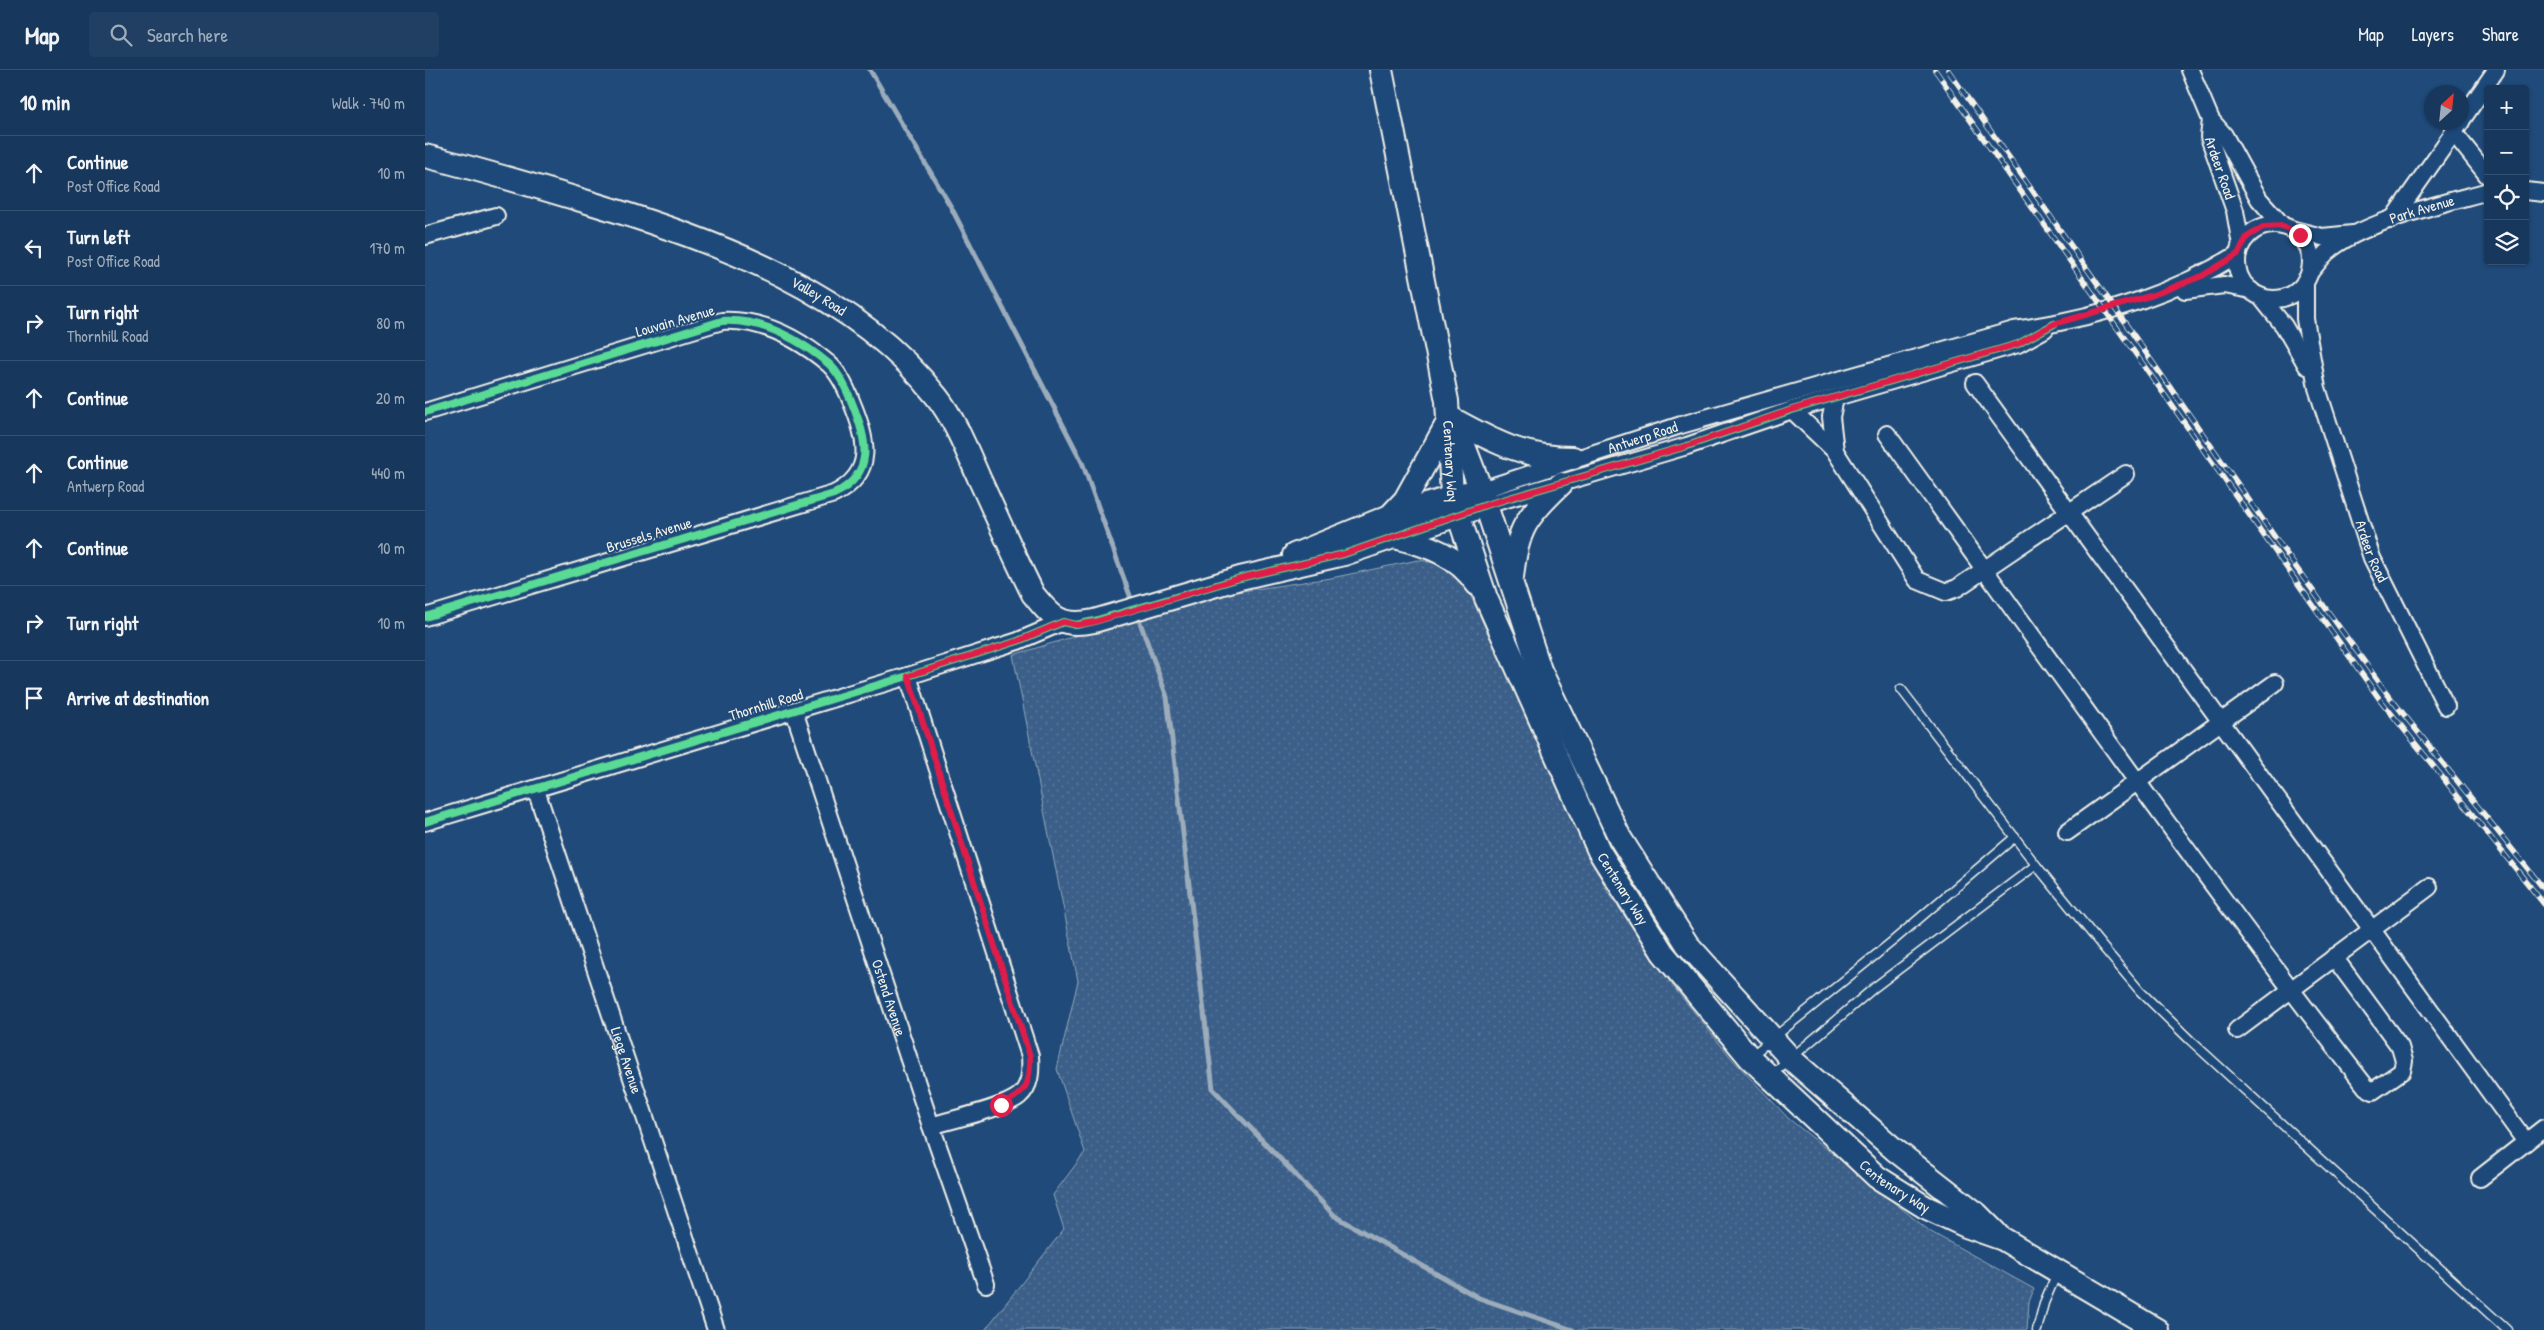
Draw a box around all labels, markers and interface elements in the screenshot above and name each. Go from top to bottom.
search box [89,12,439,57]
text: Map [25,19,59,51]
icon: search [107,21,135,49]
text: Search here [147,22,228,48]
text: Map [2358,22,2384,47]
text: Layers [2412,22,2454,47]
text: Share [2482,22,2519,47]
north arrow [2424,85,2469,130]
map controls [2484,85,2529,265]
button: + [2484,85,2529,130]
text: 10 min [20,88,70,117]
text: Walk · 740 m [332,92,405,114]
button: − [2484,130,2529,175]
street label: Ardeer Road [2200,134,2241,202]
text: Continue [67,149,128,175]
icon: ahead [20,159,48,187]
text: 10 m [377,162,405,184]
text: Post Office Road [67,175,160,197]
button: locate [2484,175,2529,220]
street label: Park Avenue [2386,190,2457,229]
button: layers [2484,220,2529,265]
text: Turn left [67,224,130,250]
route end [2289,224,2312,247]
icon: left [20,234,48,262]
text: 170 m [370,237,405,259]
text: Post Office Road [67,250,160,272]
street label: Valley Road [787,271,851,321]
text: Turn right [67,299,138,325]
street label: Louvain Avenue [633,299,717,342]
icon: right [20,309,48,337]
text: 80 m [376,312,405,334]
text: Thornhill Road [67,325,148,347]
icon: ahead [20,384,48,412]
text: Continue [67,385,128,411]
text: 20 m [376,387,405,409]
street label: Antwerp Road [1605,416,1680,458]
street label: Centenary Way [1438,420,1464,505]
text: Continue [67,449,128,475]
icon: ahead [20,459,48,487]
text: 440 m [371,462,405,484]
text: Antwerp Road [67,475,144,497]
street label: Brussels Avenue [604,512,694,557]
street label: Ardeer Road [2350,517,2393,586]
icon: ahead [20,534,48,562]
text: Continue [67,535,128,561]
text: 10 m [377,537,405,559]
icon: right [20,609,48,637]
text: Turn right [67,610,138,636]
text: 10 m [377,612,405,634]
street label: Thornhill Road [726,683,805,726]
icon: arrive [20,684,48,712]
text: Arrive at destination [67,685,209,711]
street label: Centenary Way [1593,848,1654,929]
street label: Ostend Avenue [867,957,912,1039]
street label: Liege Avenue [606,1024,648,1096]
route start [990,1094,1013,1117]
street label: Centenary Way [1855,1155,1934,1218]

